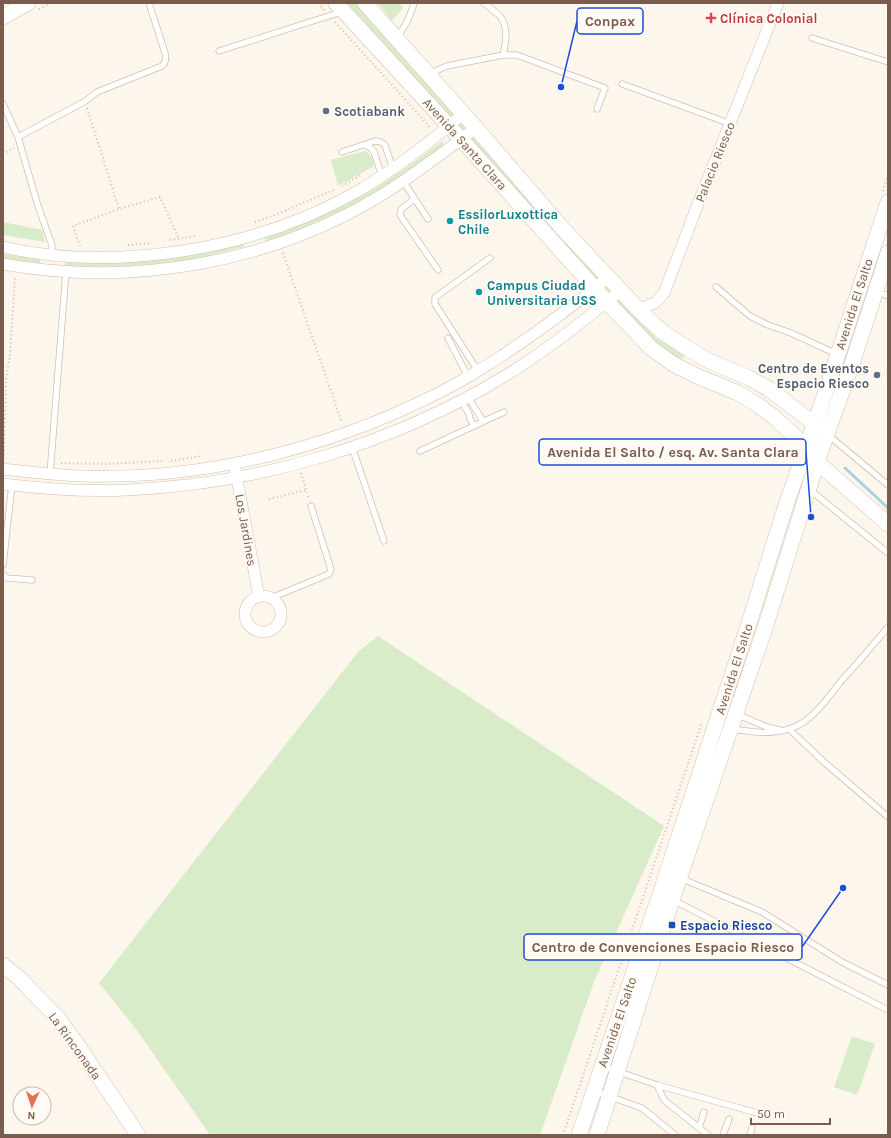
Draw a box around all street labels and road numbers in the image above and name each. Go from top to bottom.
street label: Avenida Santa Clara [420,95,510,193]
street label: Palacio Riesco [692,120,738,204]
street label: Avenida El Salto [832,257,876,351]
street label: Los Jardines [232,493,260,567]
street label: Avenida El Salto [712,622,756,716]
street label: Avenida El Salto [594,975,640,1069]
street label: La Rinconada [46,1009,104,1083]

